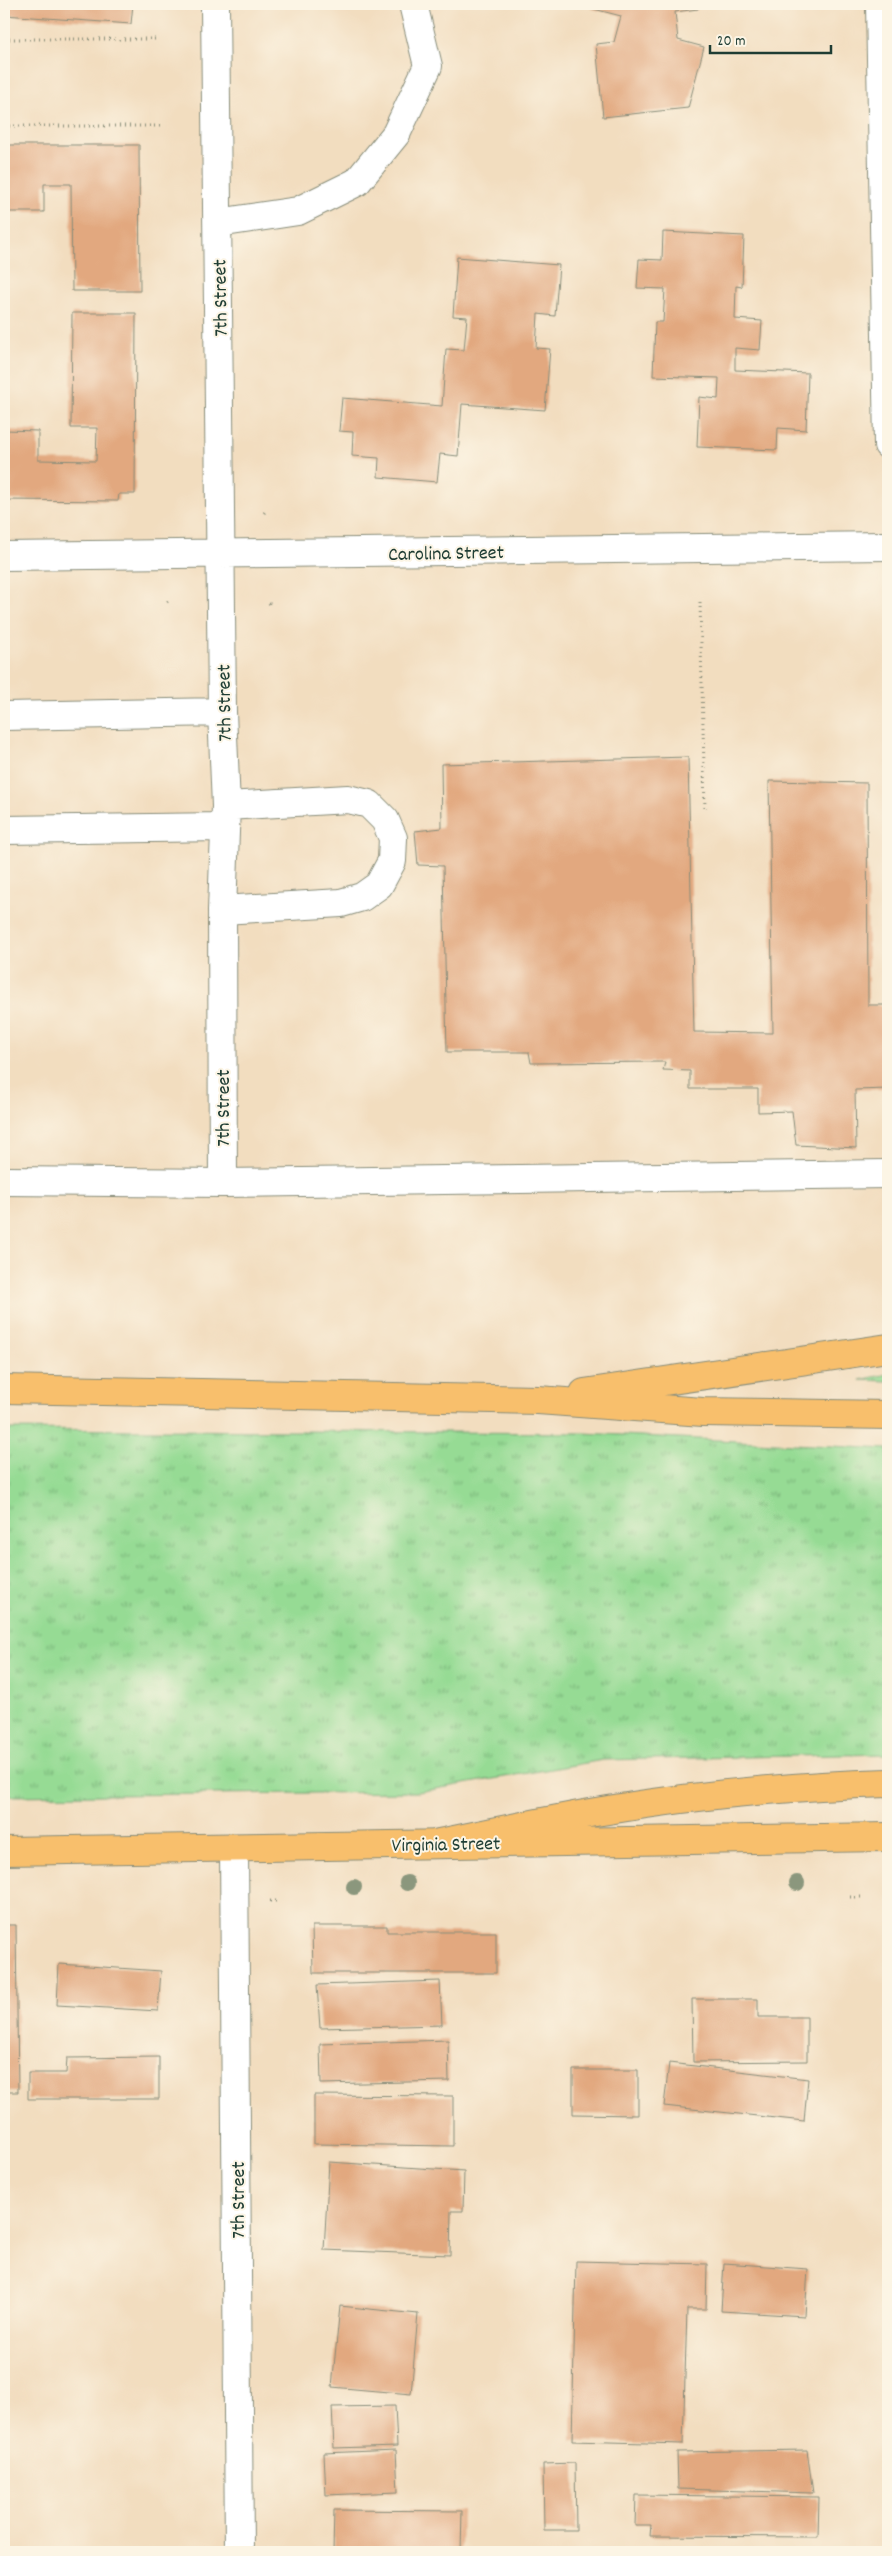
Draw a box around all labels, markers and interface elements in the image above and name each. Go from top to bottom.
scale bar [710,22,831,54]
text: 20 m [717,31,745,53]
street label: 7th Street [207,259,237,337]
street label: Carolina Street [388,540,504,570]
street label: 7th Street [211,664,241,742]
street label: 7th Street [211,1069,239,1147]
street label: Virginia Street [392,1831,501,1861]
street label: 7th Street [226,2161,254,2239]

